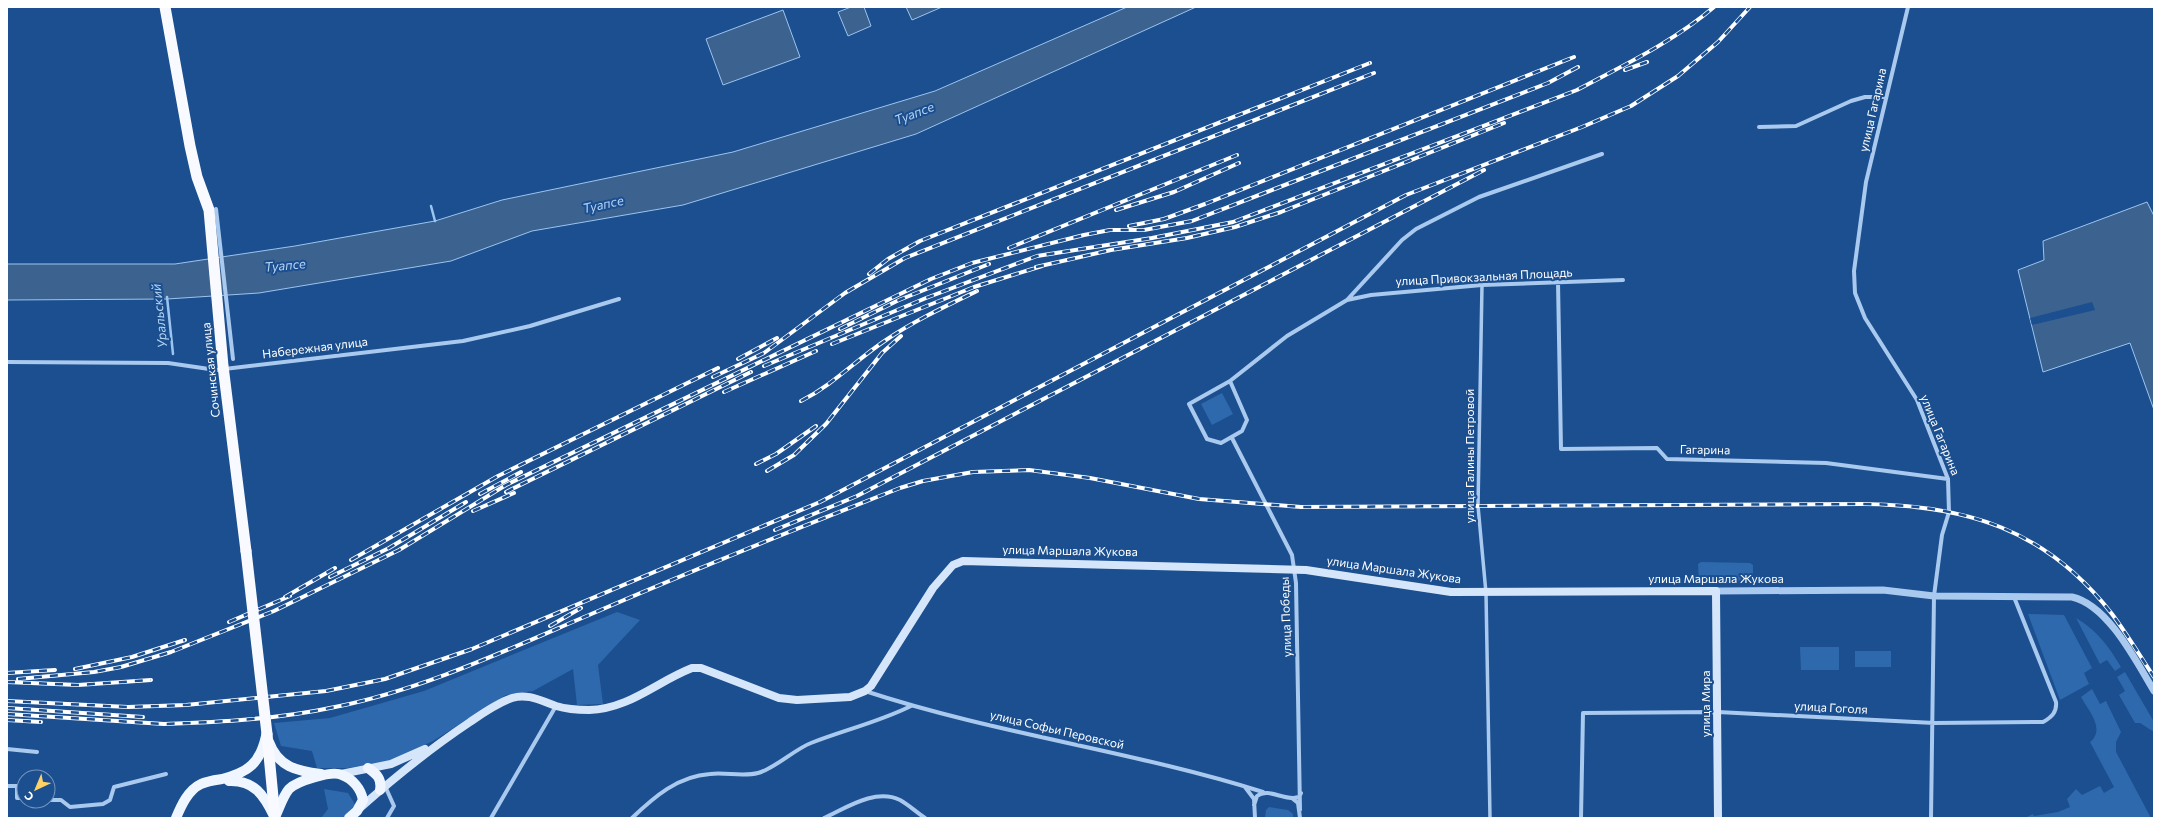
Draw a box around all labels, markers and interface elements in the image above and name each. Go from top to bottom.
street label: улица Гагарина [1856,67,1888,153]
water label: Туапсе [892,98,936,128]
water label: Туапсе [581,192,625,216]
water label: Туапсе [264,255,307,275]
street label: улица Привокзальная Площадь [1395,264,1573,288]
water label: Уральский [148,282,170,349]
street label: Сочинская улица [198,322,222,418]
street label: Набережная улица [261,334,368,360]
street label: улица Галины Петровой [1462,389,1476,523]
street label: улица Гагарина [1918,392,1963,477]
street label: Гагарина [1680,442,1730,456]
street label: улица Маршала Жукова [1002,542,1138,558]
street label: улица Маршала Жукова [1326,553,1462,585]
street label: улица Маршала Жукова [1648,571,1784,585]
street label: улица Победы [1277,577,1293,658]
street label: улица Мира [1698,671,1712,737]
street label: улица Гоголя [1794,698,1868,716]
street label: улица Софьи Перовской [989,707,1126,751]
north arrow [16,769,56,809]
text: С [21,789,36,804]

